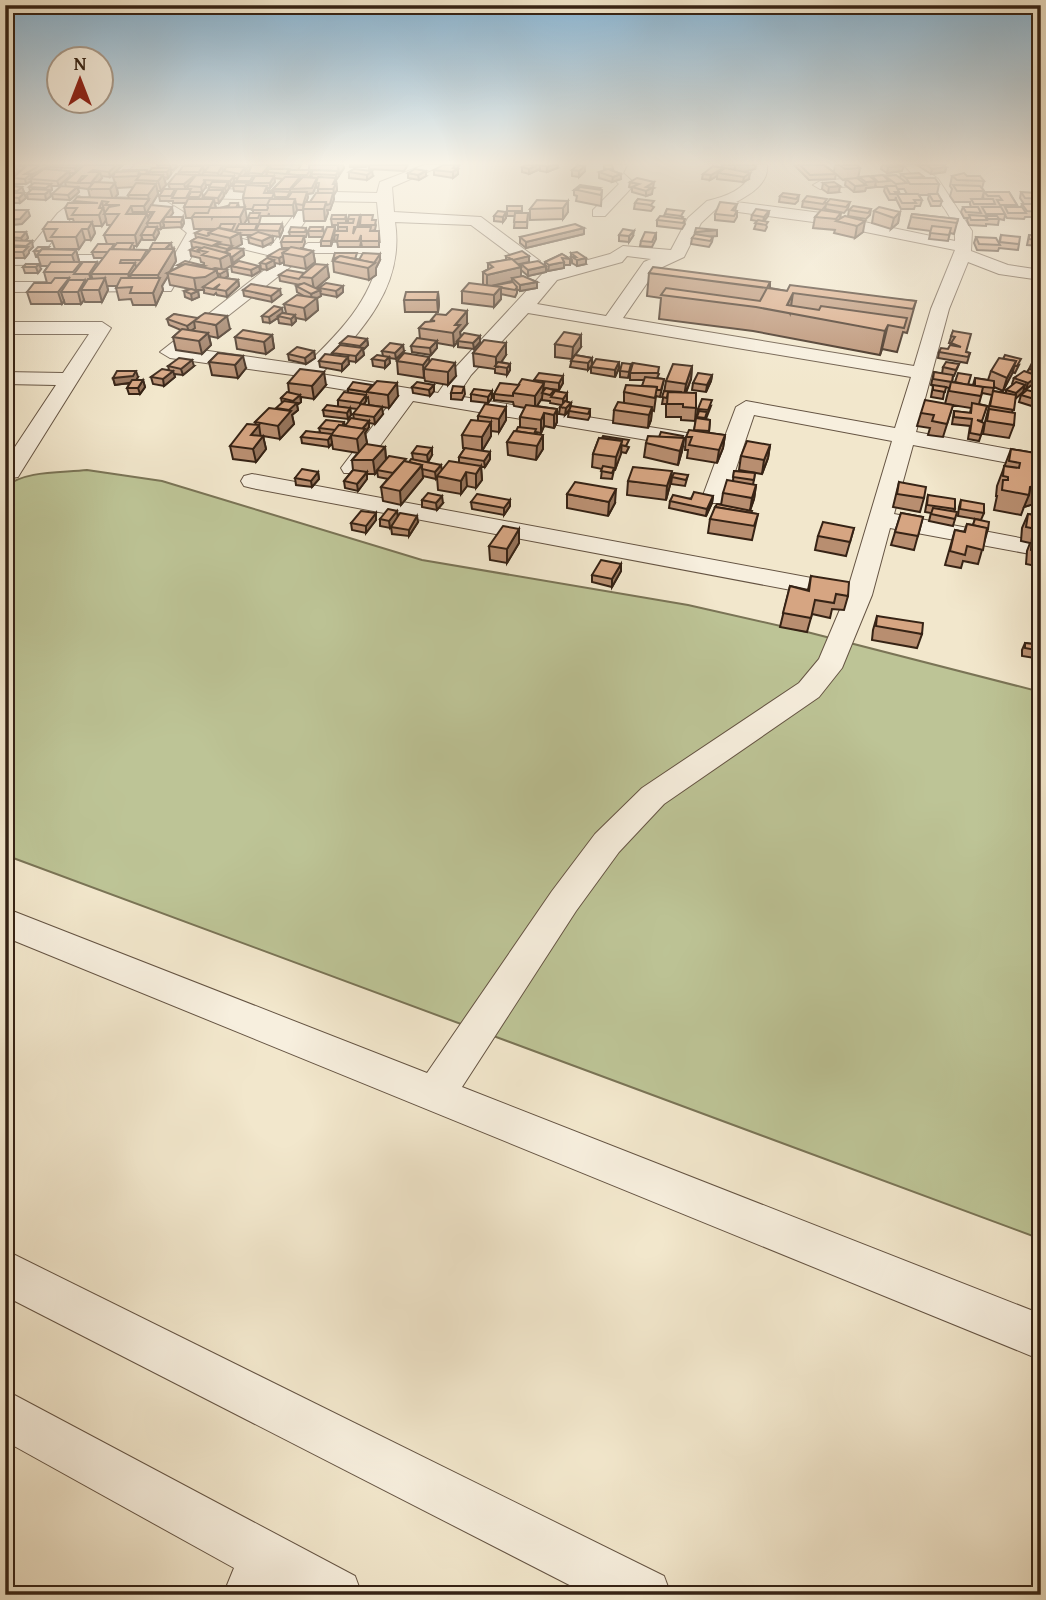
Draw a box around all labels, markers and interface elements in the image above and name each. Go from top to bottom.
north arrow [46,46,116,116]
text: N [74,49,87,77]

